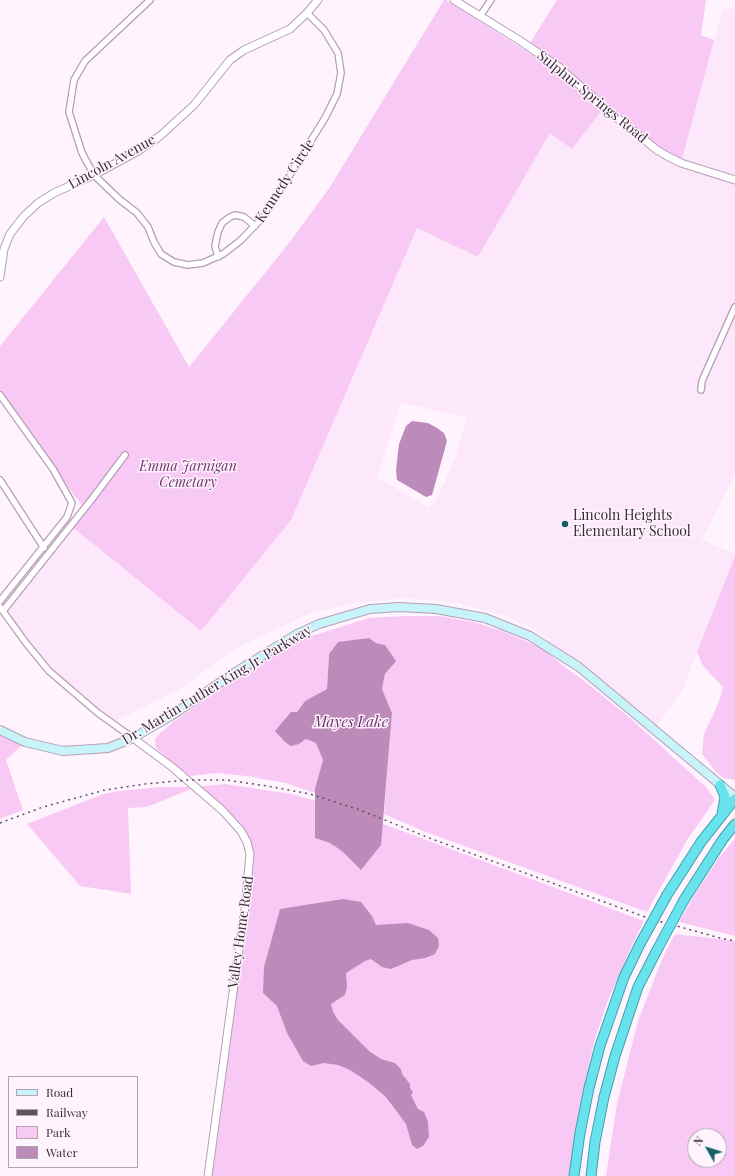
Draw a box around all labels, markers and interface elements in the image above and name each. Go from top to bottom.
street label: Sulphur Springs Road [533,47,651,147]
street label: Lincoln Avenue [65,131,159,193]
street label: Kennedy Circle [252,136,318,226]
park label: Emma Jarnigan Cemetary [139,459,237,492]
place label: Lincoln Heights Elementary School [573,508,691,540]
marker: Lincoln Heights Elementary School [560,519,570,529]
street label: Dr. Martin Luther King Jr. Parkway [119,622,315,748]
water label: Mayes Lake [314,713,388,731]
street label: Valley Home Road [225,875,257,989]
legend [8,1076,138,1168]
text: Road [46,1084,73,1100]
text: Railway [46,1104,88,1120]
text: Park [46,1124,71,1140]
north arrow [687,1128,727,1168]
text: N [690,1133,706,1149]
text: Water [46,1144,78,1160]

